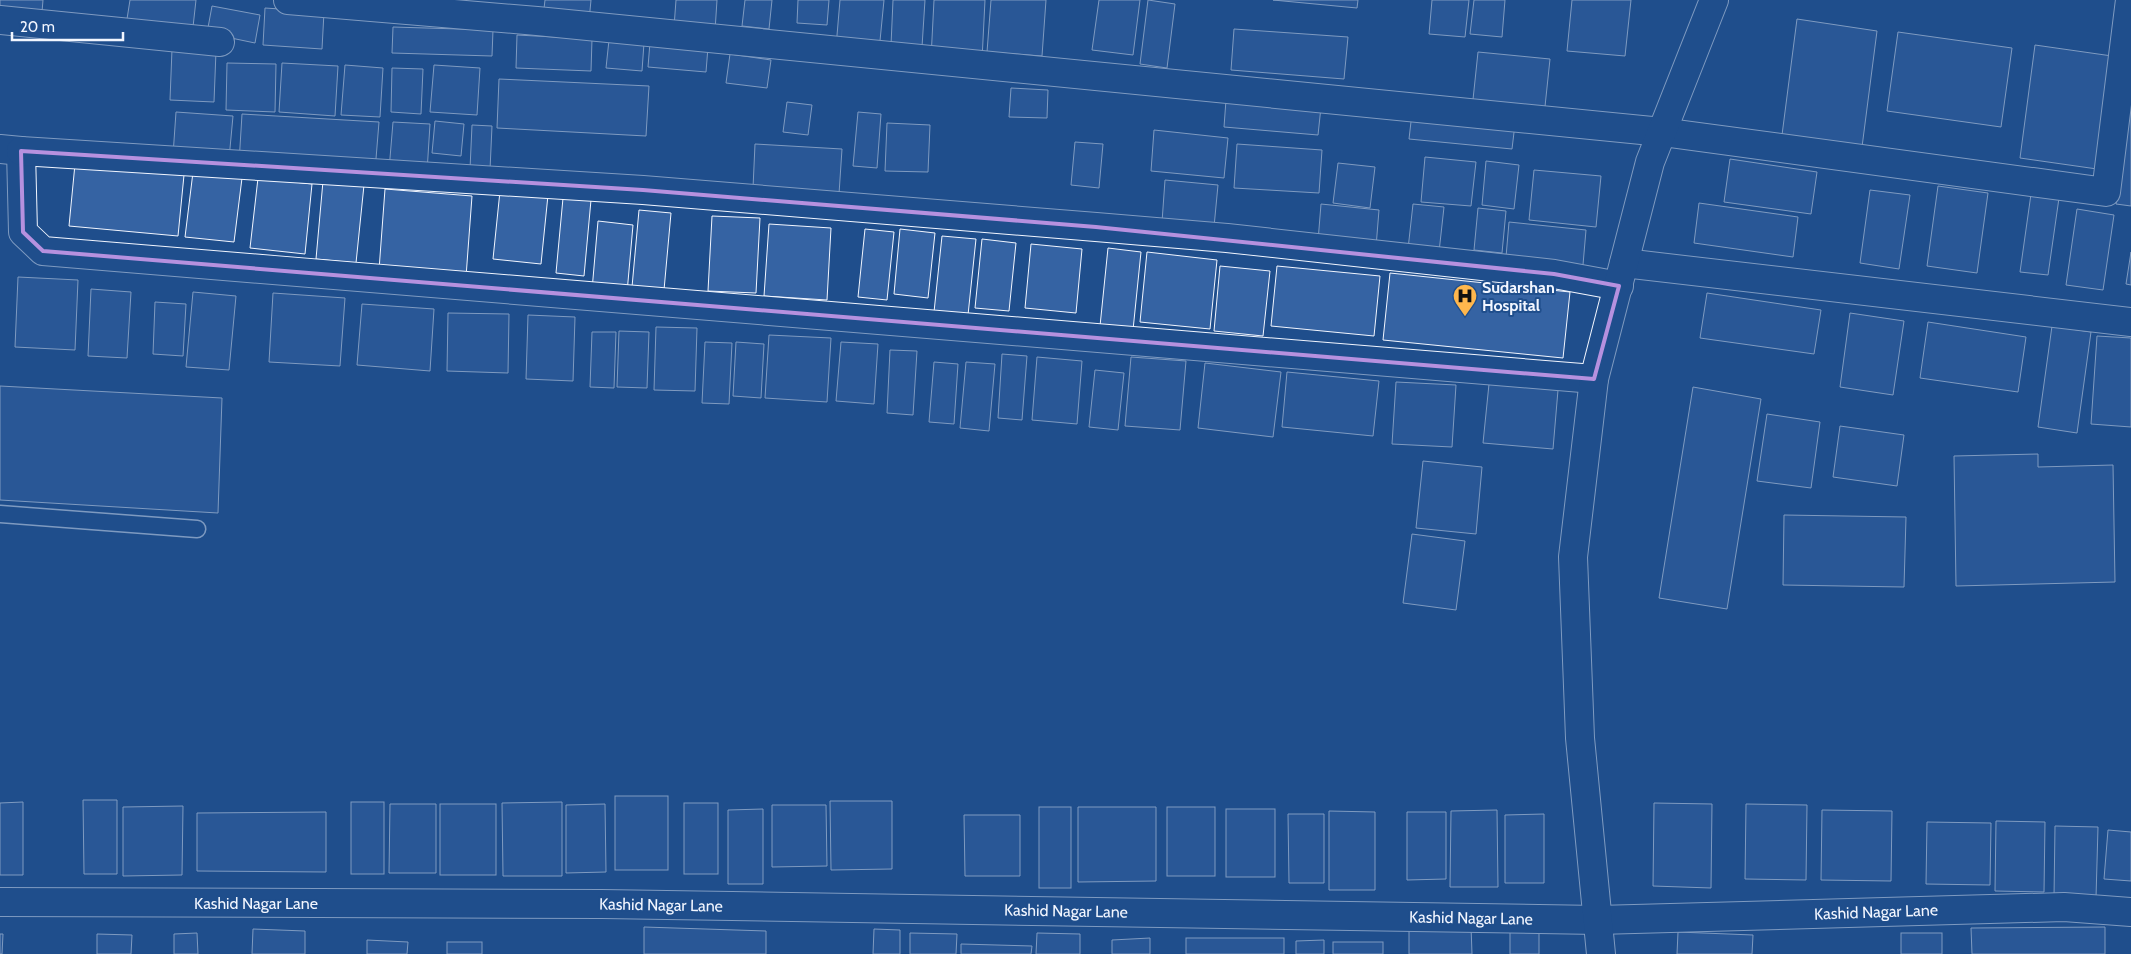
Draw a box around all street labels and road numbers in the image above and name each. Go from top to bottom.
street label: Kashid Nagar Lane [194,894,318,913]
street label: Kashid Nagar Lane [599,894,723,916]
street label: Kashid Nagar Lane [1004,900,1128,922]
street label: Kashid Nagar Lane [1814,900,1938,924]
street label: Kashid Nagar Lane [1409,907,1533,929]

